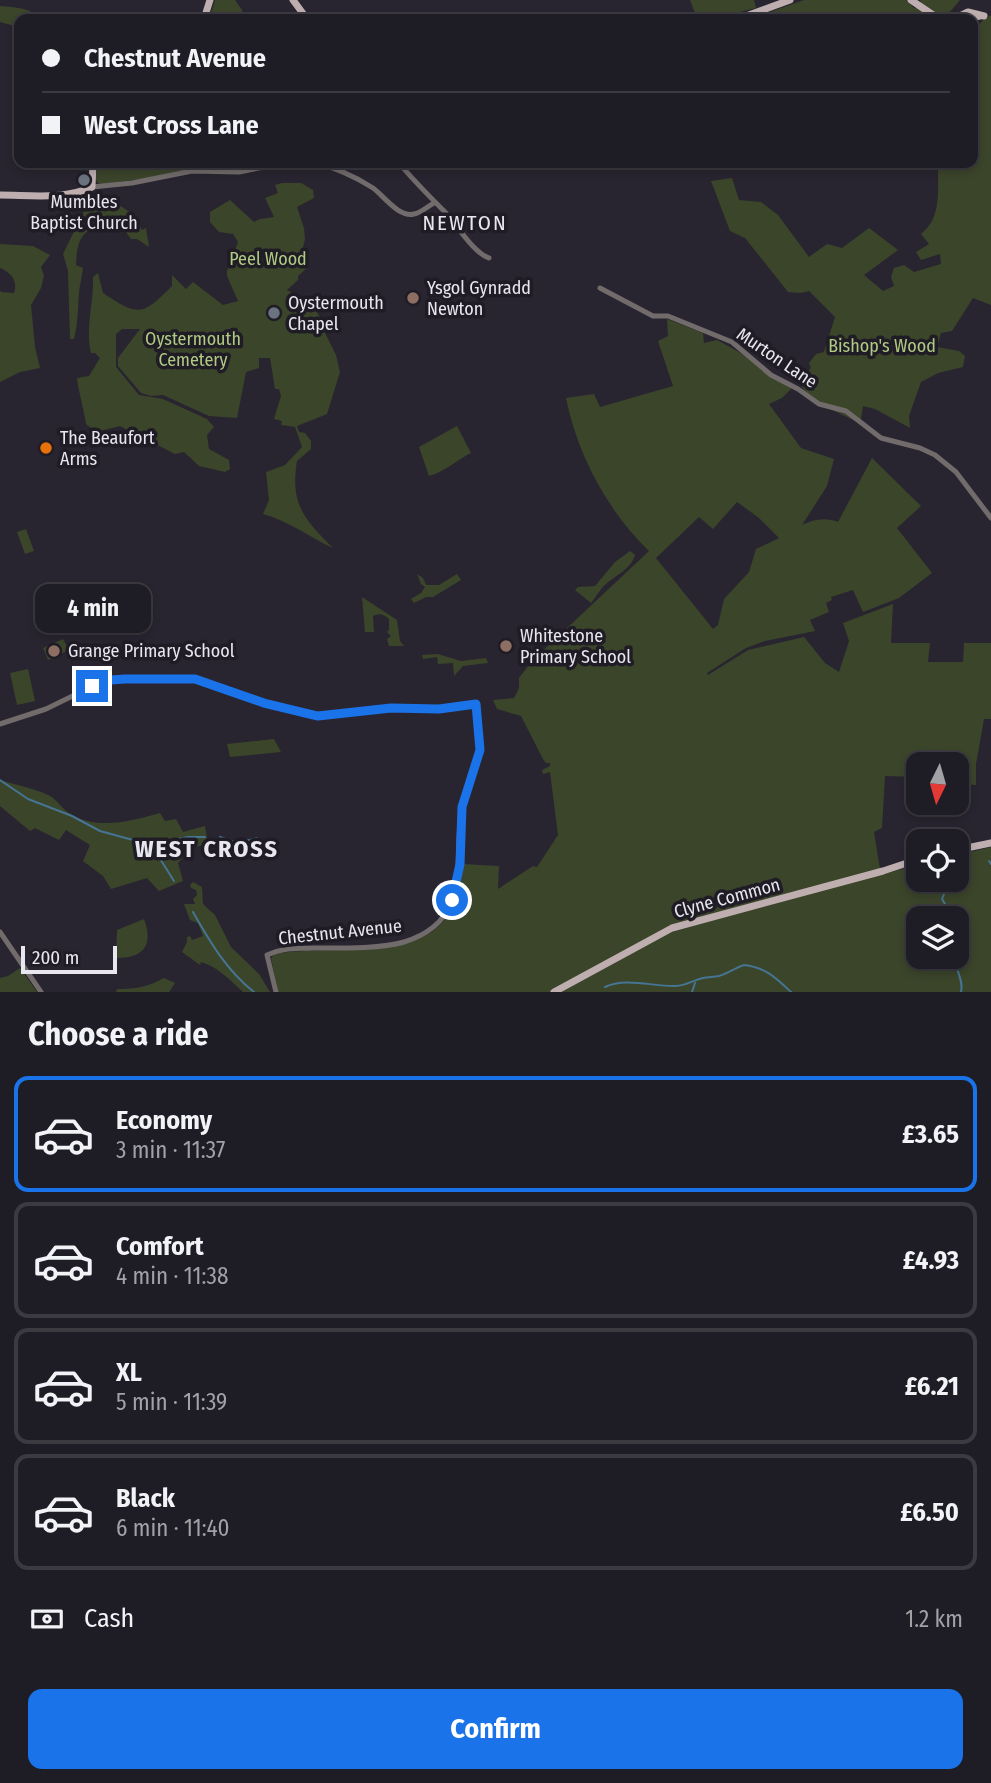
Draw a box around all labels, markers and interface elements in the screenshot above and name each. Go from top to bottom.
text: Chestnut Avenue [84,43,266,74]
text: West Cross Lane [84,110,259,141]
marker: Mumbles Baptist Church [76,172,92,188]
place label: Mumbles Baptist Church [30,191,138,234]
district label: NEWTON [422,210,508,236]
park label: Peel Wood [229,248,307,270]
place label: Ysgol Gynradd Newton [427,277,531,320]
marker: Ysgol Gynradd Newton [405,290,421,306]
place label: Oystermouth Chapel [288,292,384,335]
marker: Oystermouth Chapel [266,305,282,321]
street label: Murton Lane [733,323,822,393]
park label: Oystermouth Cemetery [145,328,241,371]
park label: Bishop's Wood [828,335,936,357]
place label: The Beaufort Arms [60,427,155,470]
marker: The Beaufort Arms [38,440,54,456]
callout: 4 min [34,584,150,634]
text: 4 min [67,594,119,622]
place label: Whitestone Primary School [520,625,631,668]
marker: Whitestone Primary School [498,638,514,654]
place label: Grange Primary School [68,640,235,662]
marker: Grange Primary School [46,643,62,659]
route end [76,670,108,702]
north arrow [906,752,970,816]
map controls [906,752,969,969]
button: locate [906,829,969,892]
district label: WEST CROSS [135,835,279,863]
street label: Clyne Common [671,873,783,923]
route start [436,884,468,916]
button: layers [906,906,969,969]
street label: Chestnut Avenue [277,915,403,949]
scale bar [21,943,117,975]
text: 200 m [32,946,79,969]
text: Choose a ride [28,1015,209,1053]
icon: car [32,1103,95,1166]
text: Economy [116,1105,212,1136]
text: £3.65 [902,1119,959,1150]
text: 3 min · 11:37 [116,1136,225,1164]
icon: car [32,1229,95,1292]
text: Comfort [116,1231,204,1262]
text: £4.93 [903,1245,959,1276]
text: 4 min · 11:38 [116,1262,228,1290]
icon: car [32,1355,95,1418]
text: XL [116,1357,142,1388]
text: £6.21 [905,1371,959,1402]
text: 5 min · 11:39 [116,1388,227,1416]
icon: car [32,1481,95,1544]
text: Black [116,1483,175,1514]
text: £6.50 [900,1497,959,1528]
text: 6 min · 11:40 [116,1514,230,1542]
icon: cash [28,1600,66,1638]
text: Cash [84,1603,134,1634]
text: 1.2 km [905,1605,963,1633]
button: Confirm [28,1689,963,1769]

